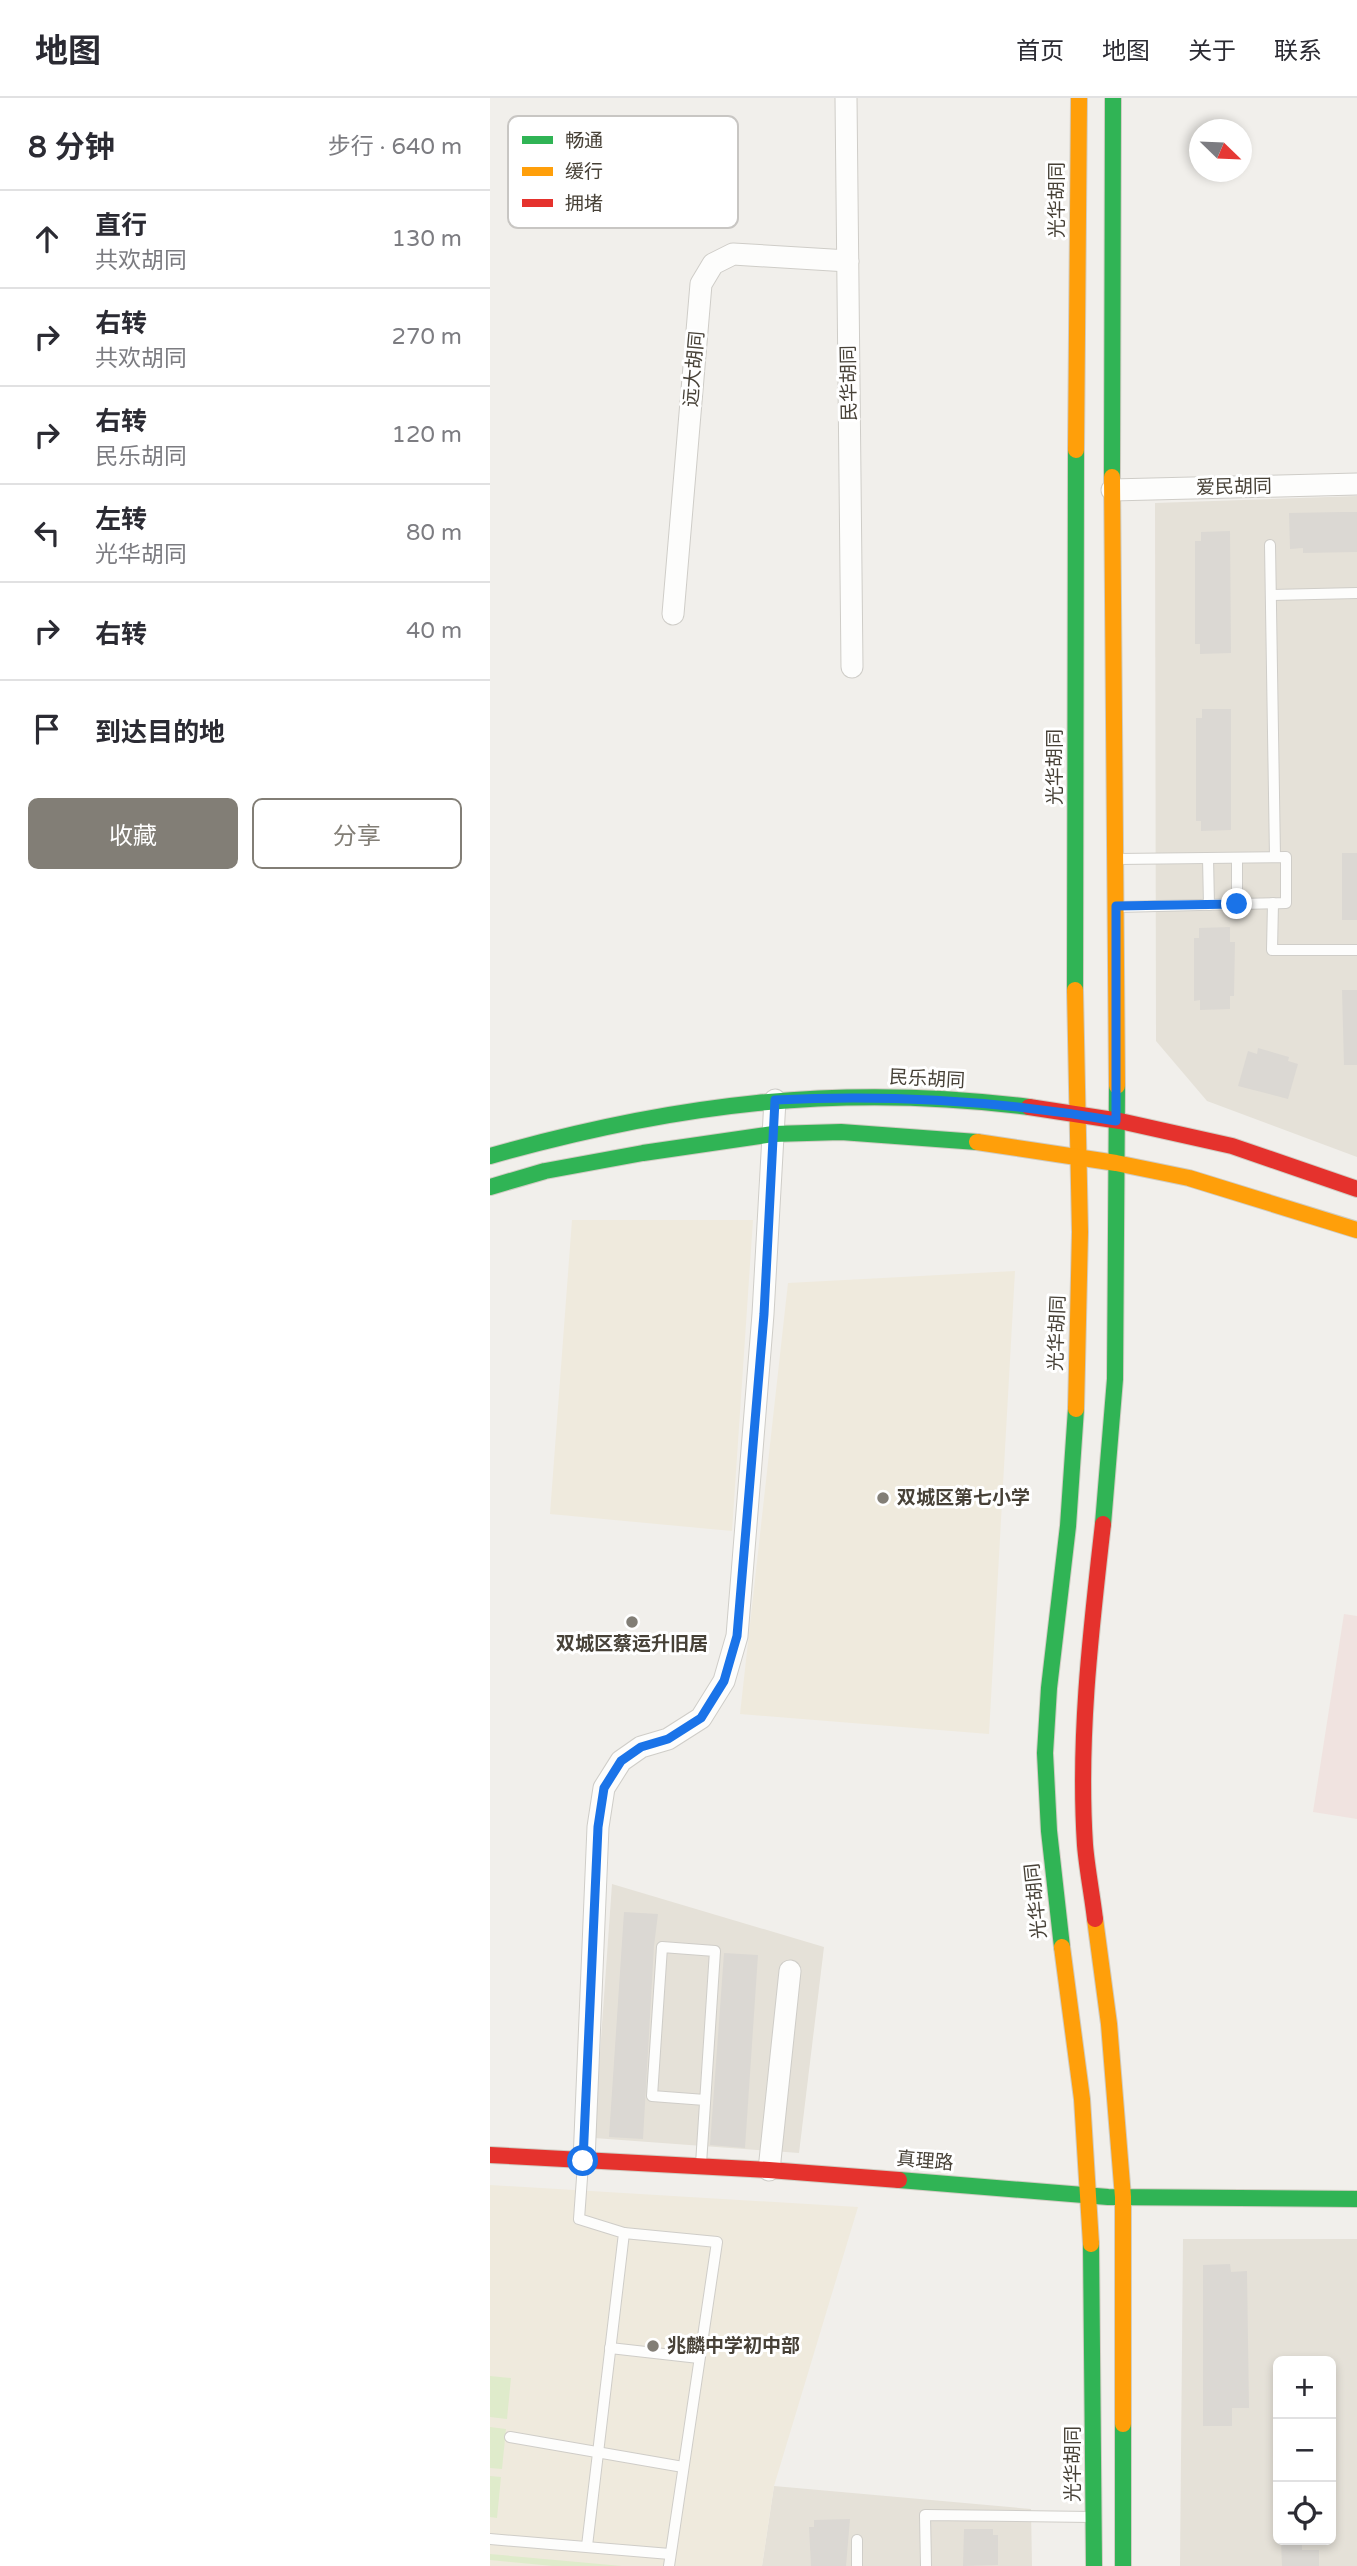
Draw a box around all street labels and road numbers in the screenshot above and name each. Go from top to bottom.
street label: 光华胡同 [1046,162,1068,238]
street label: 远大胡同 [680,330,708,408]
street label: 民华胡同 [837,345,861,421]
street label: 爱民胡同 [1196,475,1272,499]
street label: 光华胡同 [1044,729,1066,805]
street label: 民乐胡同 [888,1066,966,1092]
street label: 光华胡同 [1045,1295,1069,1371]
street label: 光华胡同 [1021,1862,1051,1940]
street label: 真理路 [896,2148,954,2174]
street label: 光华胡同 [1062,2426,1084,2502]

